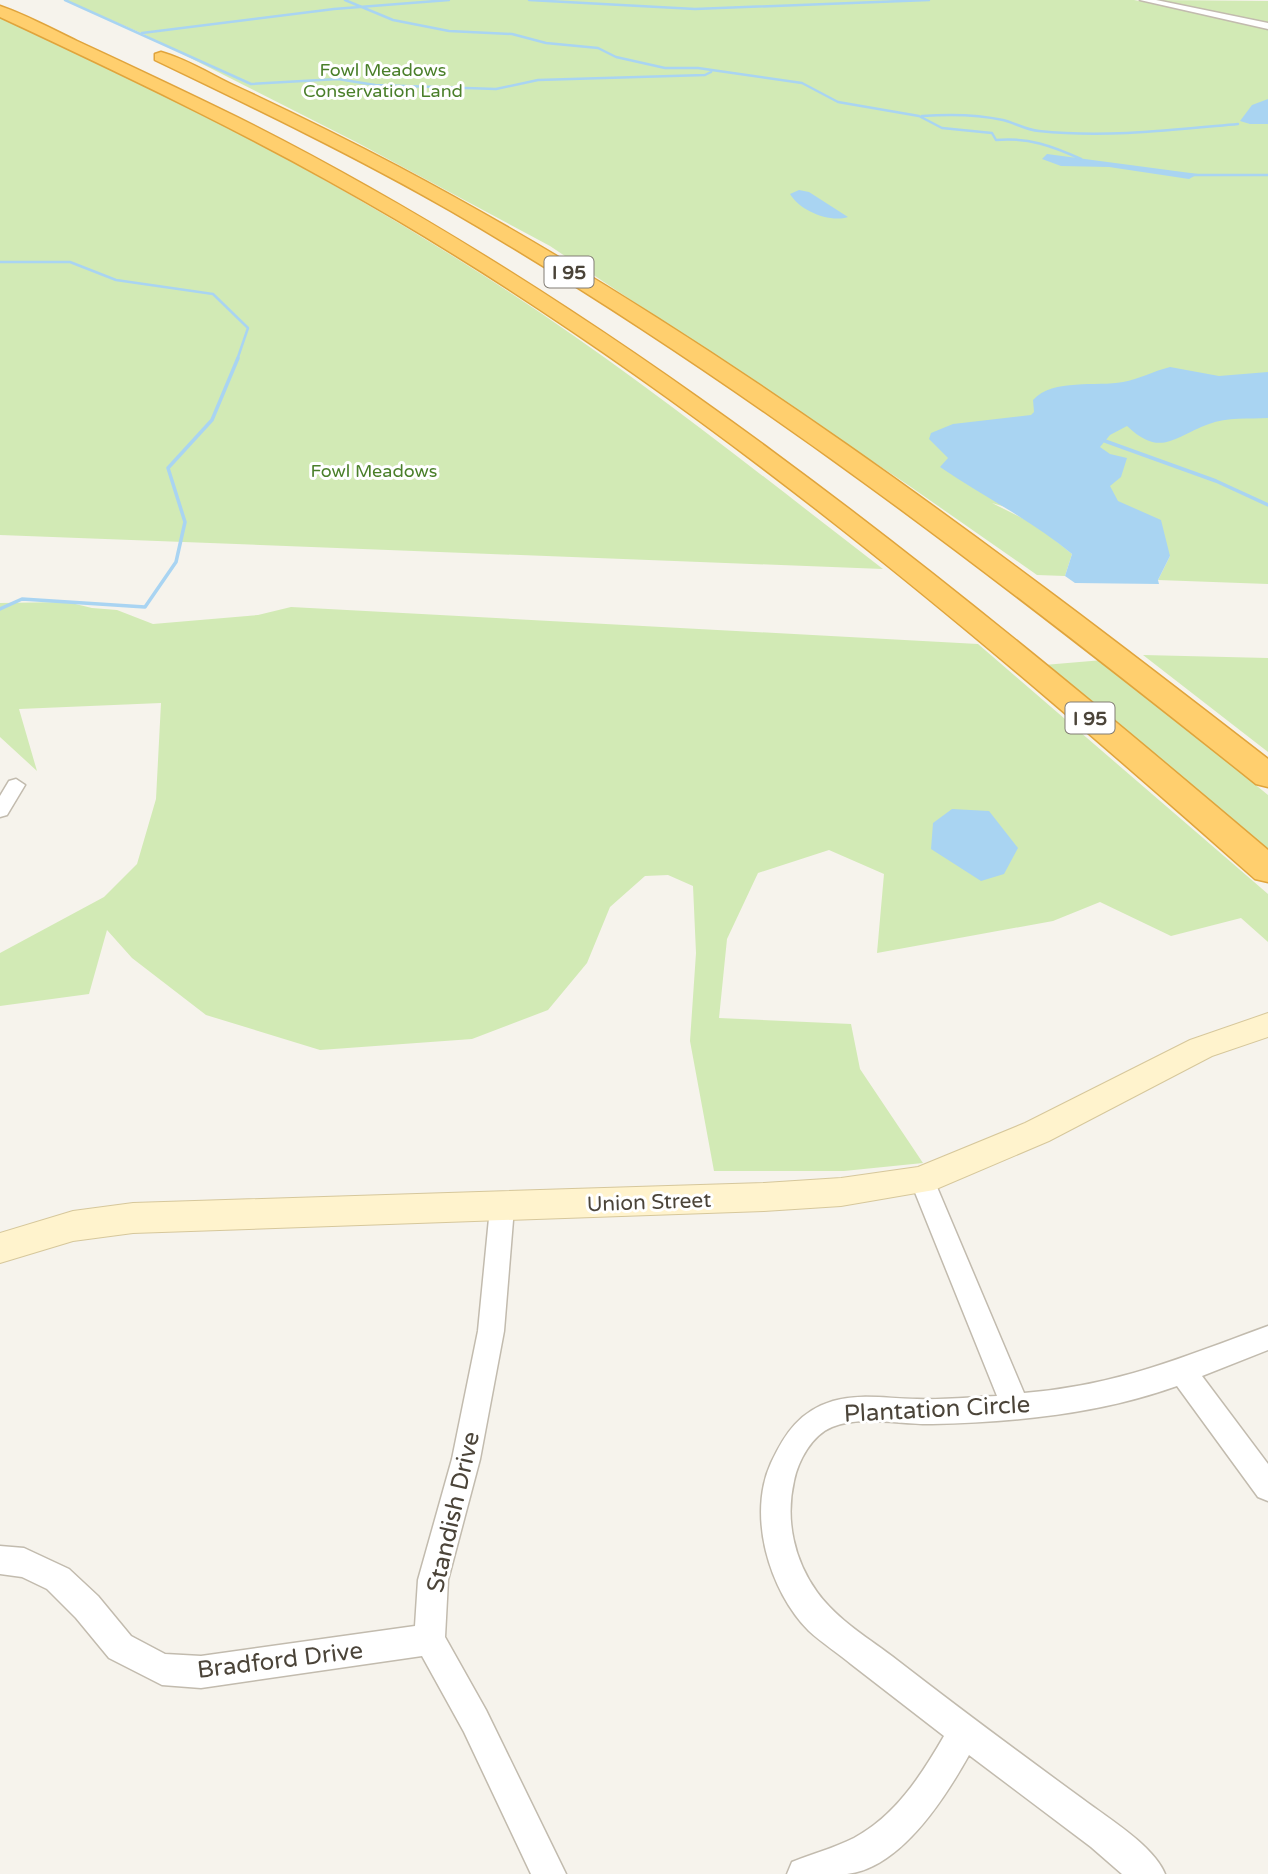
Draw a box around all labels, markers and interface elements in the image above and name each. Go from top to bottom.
park label: Fowl Meadows Conservation Land [303,59,463,102]
road number: I 95 [544,256,594,288]
park label: Fowl Meadows [311,460,437,482]
road number: I 95 [1066,702,1114,734]
street label: Union Street [586,1188,712,1217]
street label: Plantation Circle [843,1390,1031,1429]
street label: Standish Drive [421,1429,486,1595]
street label: Bradford Drive [196,1636,365,1685]

